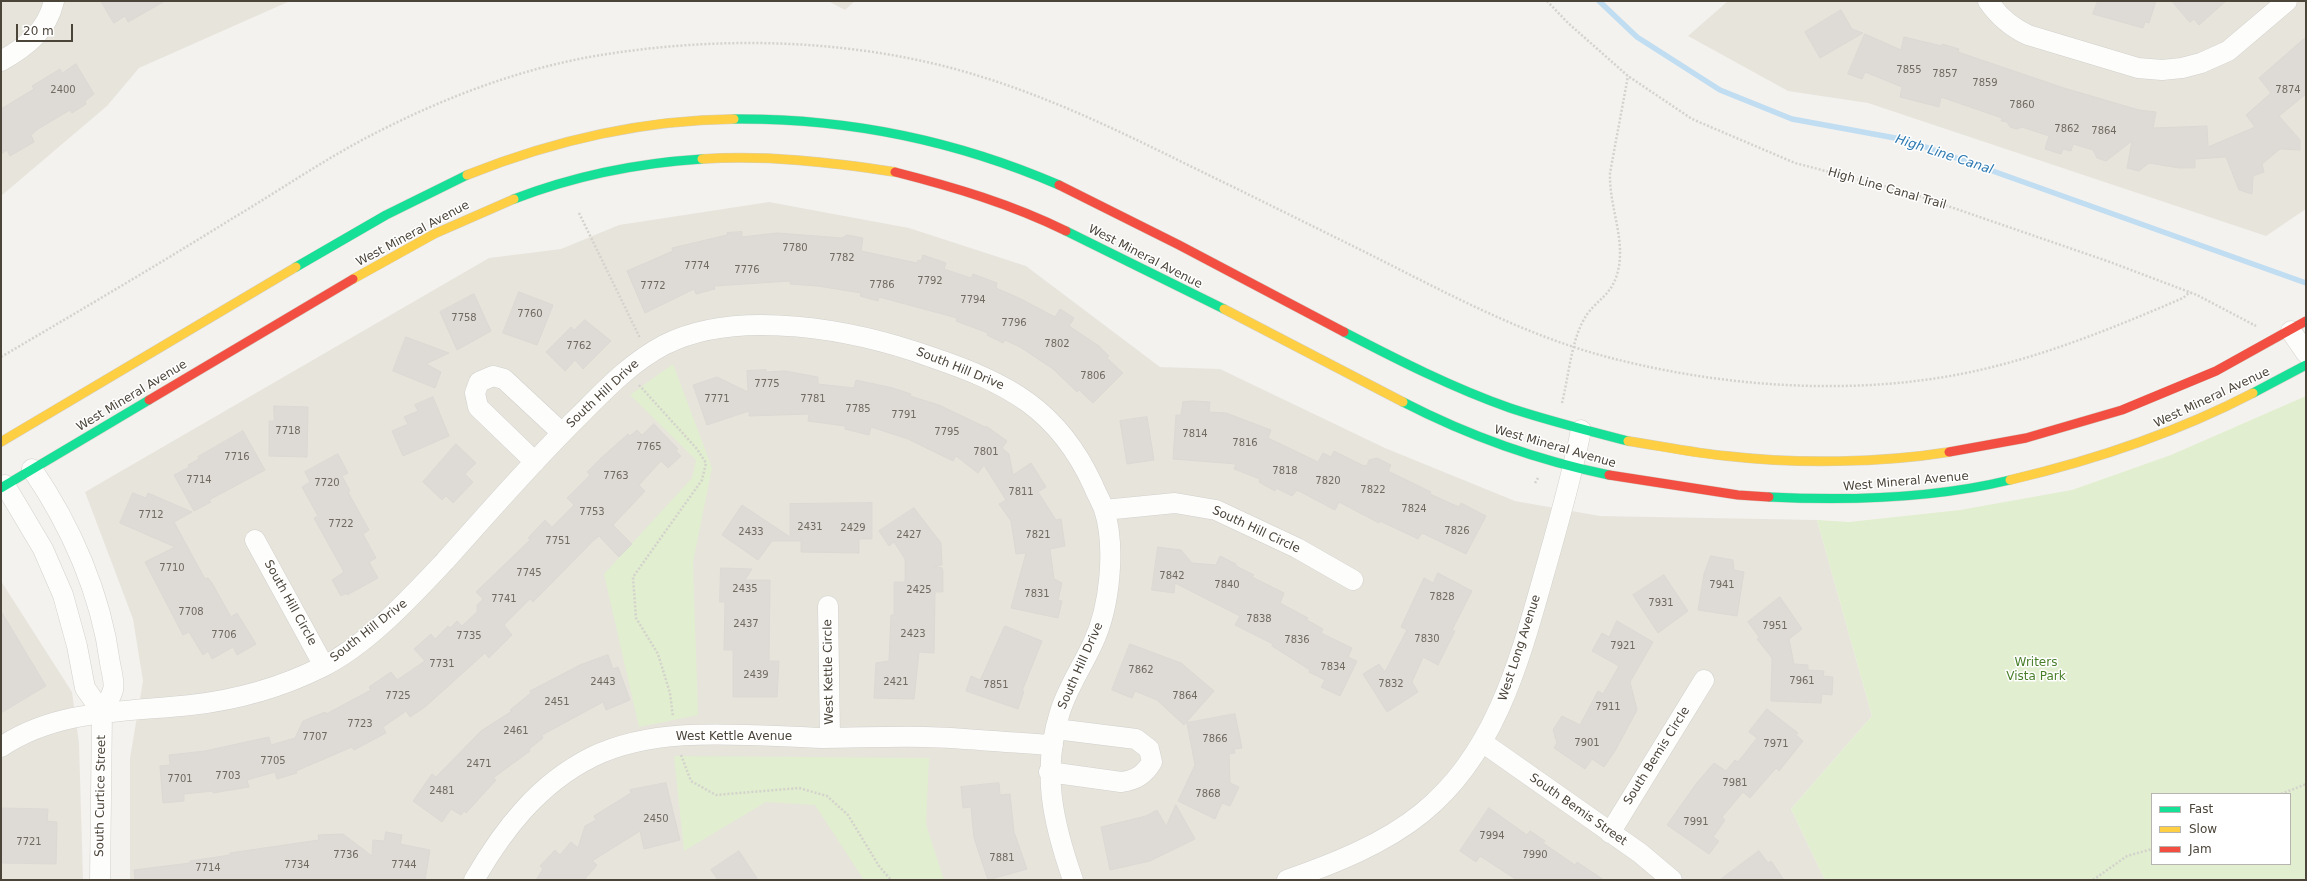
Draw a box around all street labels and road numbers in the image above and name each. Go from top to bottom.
street label: High Line Canal Trail [1826,165,1948,213]
street label: West Mineral Avenue [354,198,472,270]
street label: West Mineral Avenue [1086,222,1204,292]
street label: South Hill Drive [914,345,1006,393]
street label: West Mineral Avenue [74,357,190,435]
street label: South Hill Drive [564,357,642,431]
street label: West Mineral Avenue [2152,365,2272,431]
street label: West Mineral Avenue [1492,423,1618,471]
street label: West Mineral Avenue [1843,469,1969,495]
street label: South Hill Circle [1210,503,1302,557]
street label: South Hill Circle [261,558,319,648]
street label: West Long Avenue [1496,593,1544,703]
street label: South Hill Drive [328,597,410,665]
street label: West Kettle Circle [821,619,837,725]
street label: South Hill Drive [1055,620,1107,712]
street label: South Bemis Circle [1621,704,1693,808]
street label: West Kettle Avenue [676,730,792,744]
street label: South Curtice Street [93,735,109,857]
street label: South Bemis Street [1526,771,1630,849]

